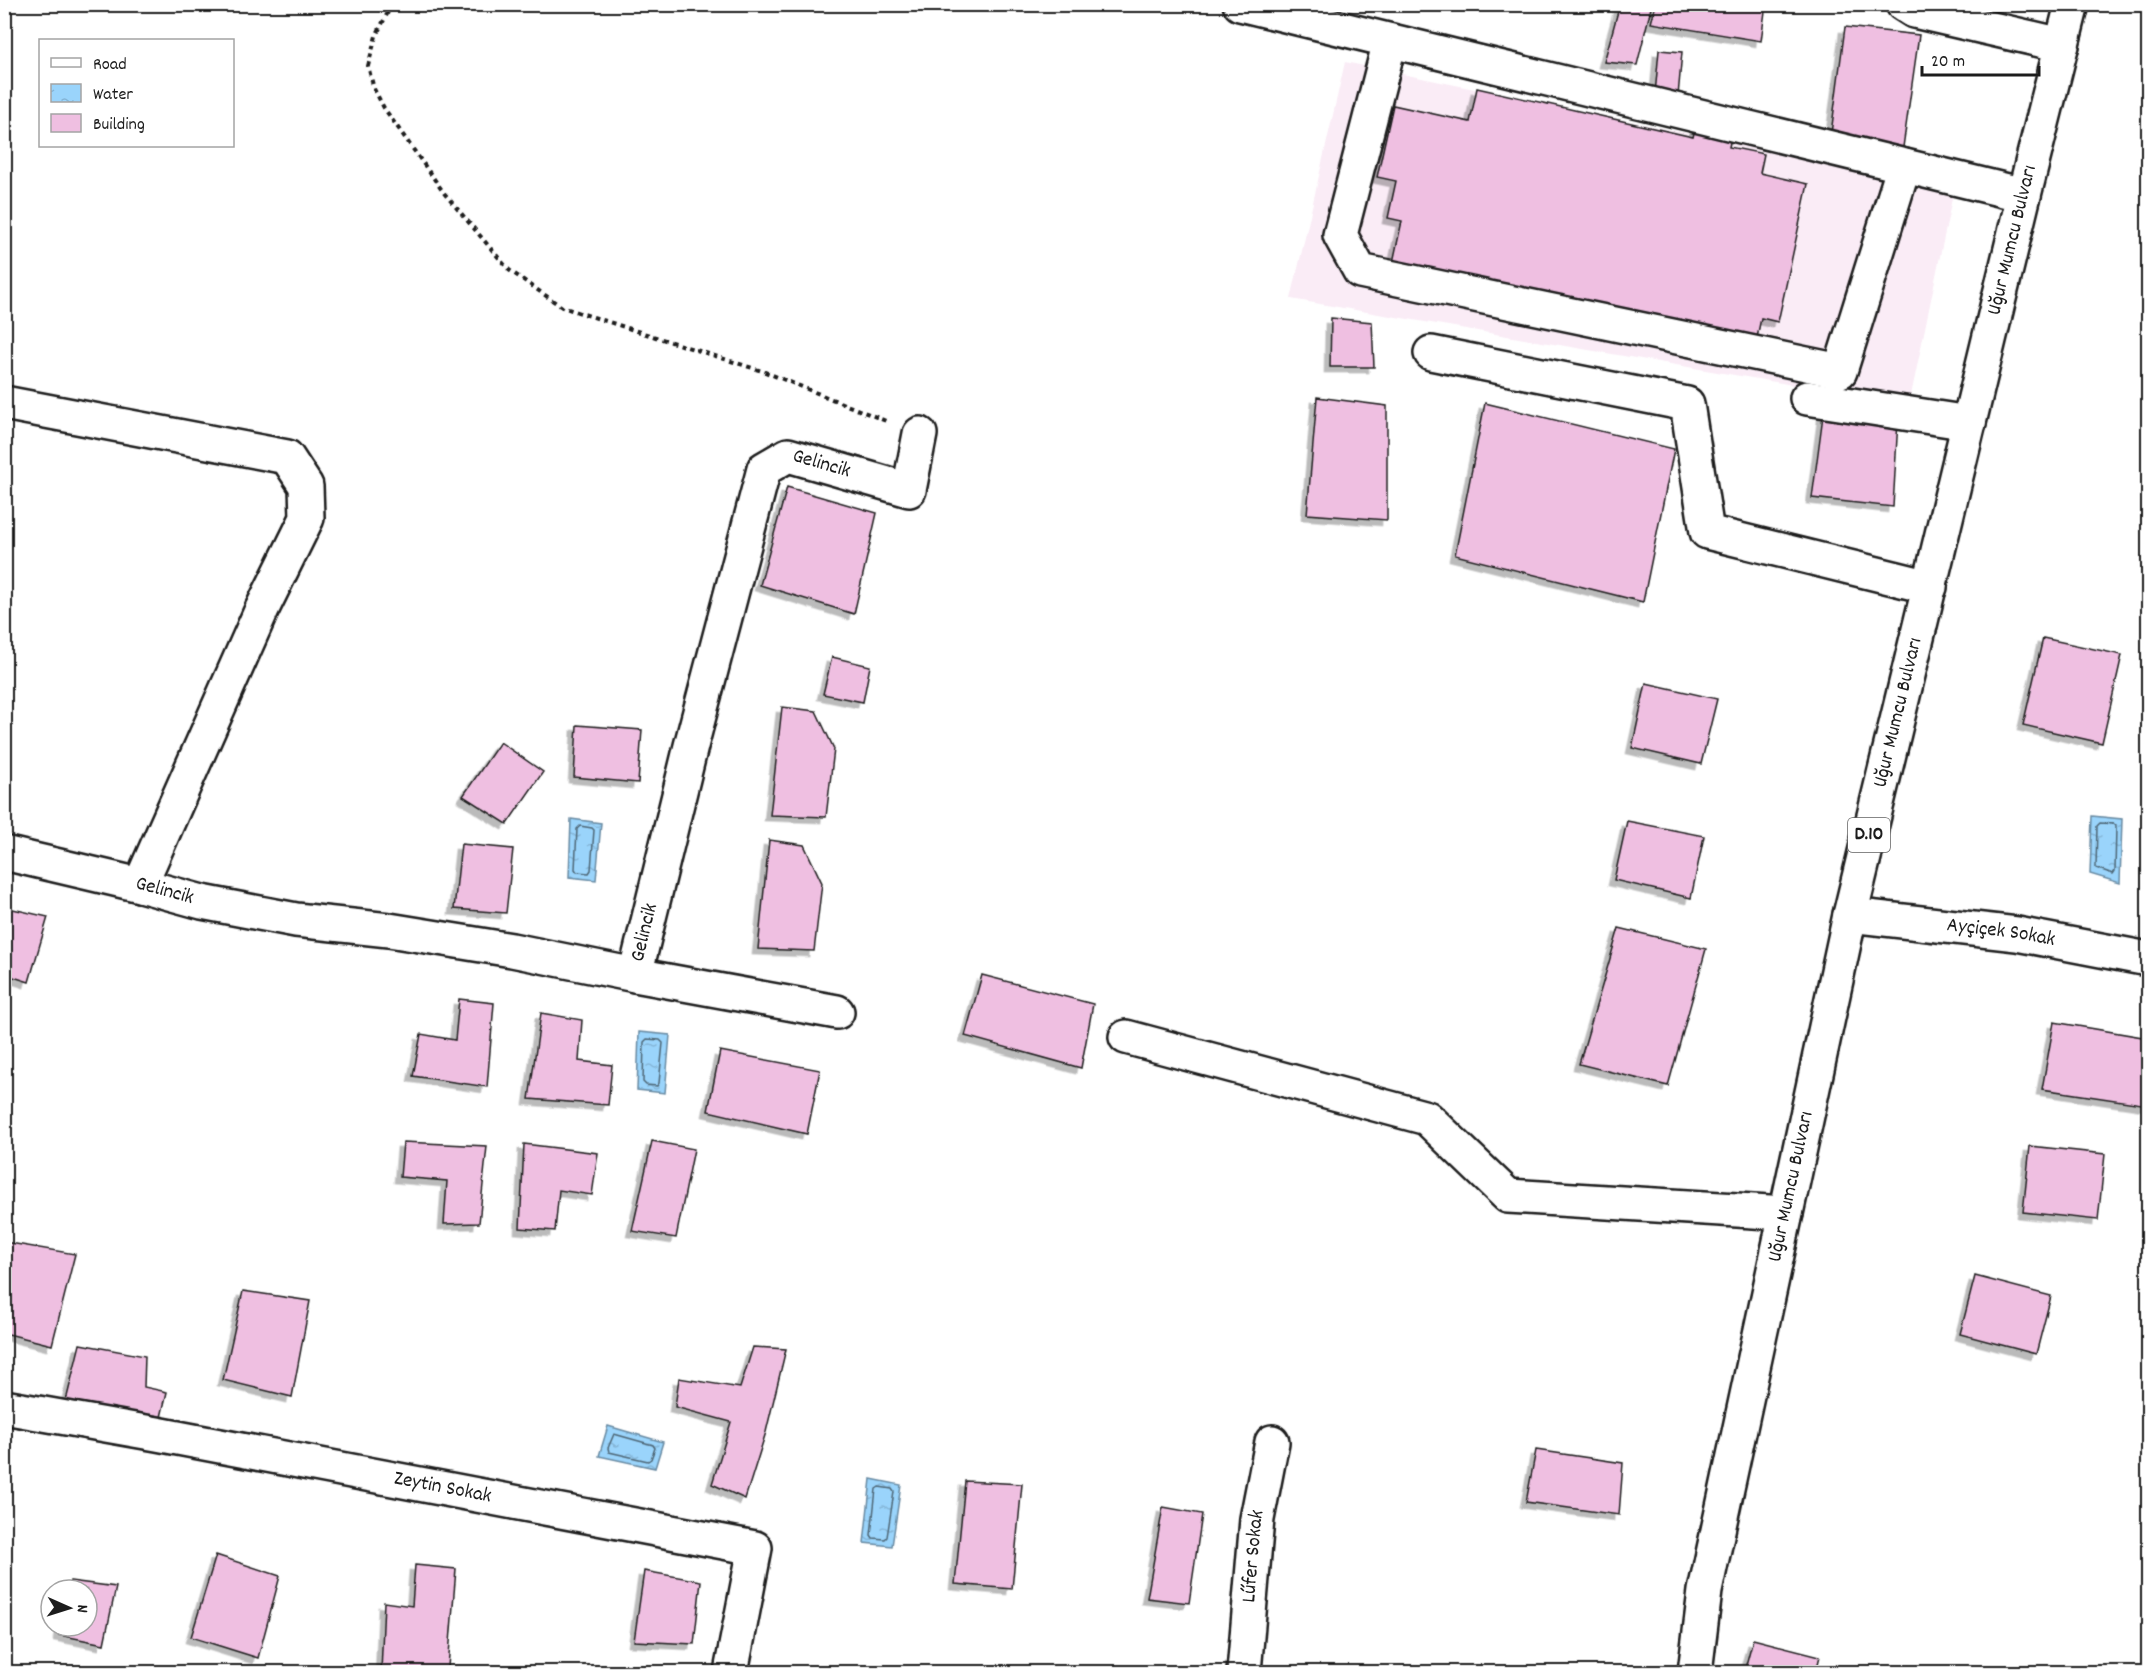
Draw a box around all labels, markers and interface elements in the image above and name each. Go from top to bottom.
legend [39,39,234,147]
scale bar [1922,39,2039,77]
text: 20 m [1931,50,1965,75]
text: Road [93,53,127,78]
text: Water [93,83,133,108]
text: Building [93,113,145,138]
street label: Uğur Mumcu Bulvarı [1980,162,2046,319]
street label: Gelincik [789,442,854,487]
street label: Uğur Mumcu Bulvarı [1866,635,1931,791]
road number: D.10 [1848,818,1890,852]
street label: Gelincik [132,869,197,914]
street label: Gelincik [624,900,667,965]
street label: Ayçiçek Sokak [1945,911,2058,956]
street label: Uğur Mumcu Bulvarı [1761,1109,1822,1265]
street label: Zeytin Sokak [391,1464,494,1512]
street label: Lűfer Sokak [1235,1508,1273,1604]
north arrow [39,1578,99,1638]
text: N [70,1604,93,1613]

